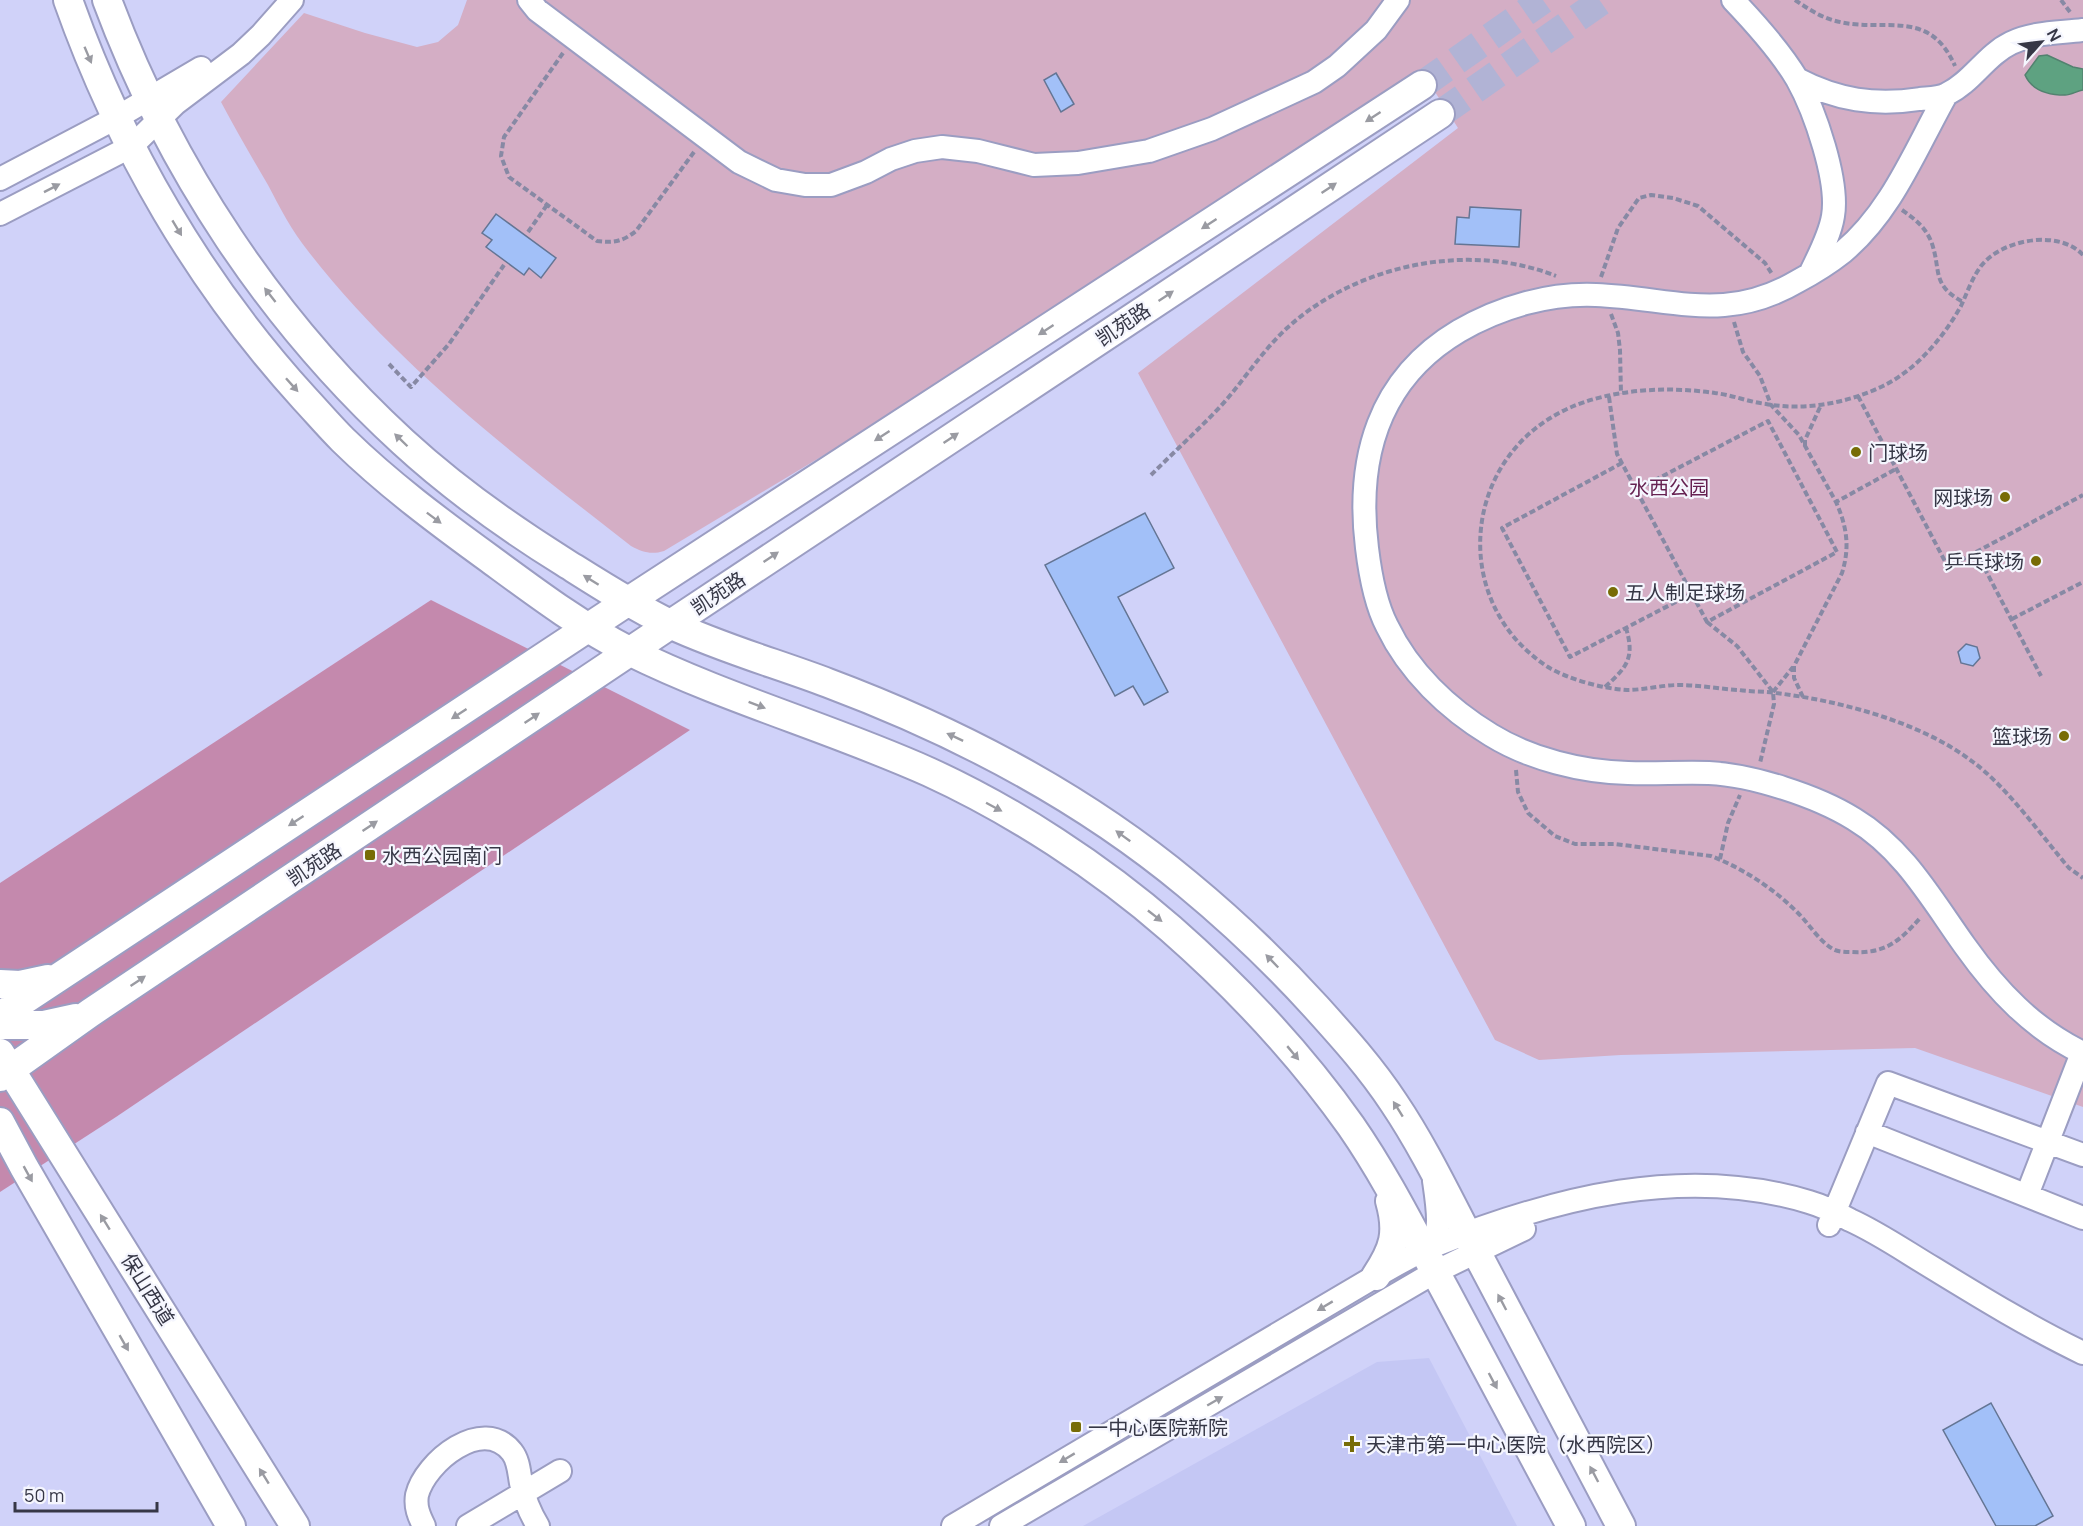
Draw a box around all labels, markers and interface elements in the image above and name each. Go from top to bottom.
north arrow [2011,12,2071,72]
text: N [2042,25,2067,45]
one-way arrow [84,46,93,64]
one-way arrow [1365,111,1381,123]
one-way arrow [43,183,61,193]
one-way arrow [1321,183,1337,194]
one-way arrow [1201,218,1217,229]
one-way arrow [171,220,182,236]
one-way arrow [264,287,277,303]
one-way arrow [1158,290,1175,301]
street label: 凯苑路 [1091,296,1155,352]
one-way arrow [1038,324,1054,335]
one-way arrow [285,377,298,392]
one-way arrow [874,431,891,442]
one-way arrow [394,433,408,447]
one-way arrow [943,433,959,444]
place label: ‌门球场‌ [1868,439,1928,466]
marker: ‌门球场‌ [1849,445,1863,459]
park label: 水西公园 [1629,474,1709,501]
place label: 网球场 [1933,484,1993,511]
marker: 网球场 [1998,490,2012,504]
one-way arrow [426,512,442,524]
place label: 乒乓球场 [1944,548,2024,575]
one-way arrow [763,552,779,563]
marker: 乒乓球场 [2029,554,2043,568]
street label: 凯苑路 [686,565,750,621]
one-way arrow [583,574,600,585]
place label: 五人制足球场 [1625,579,1745,606]
marker: 五人制足球场 [1606,585,1620,599]
one-way arrow [749,700,767,710]
one-way arrow [451,709,468,720]
one-way arrow [524,712,540,724]
place label: 篮球场 [1992,723,2052,750]
marker: 篮球场 [2057,729,2071,743]
one-way arrow [946,732,963,741]
one-way arrow [986,802,1003,812]
one-way arrow [288,815,304,826]
one-way arrow [362,820,378,832]
one-way arrow [1115,830,1130,842]
street label: 凯苑路 [282,836,346,892]
place label: 水西公园南门 [382,842,502,869]
marker: 水西公园南门 [363,848,377,862]
one-way arrow [1147,910,1163,923]
one-way arrow [1265,954,1279,968]
one-way arrow [130,976,146,987]
one-way arrow [1287,1045,1300,1061]
one-way arrow [1392,1101,1403,1117]
one-way arrow [23,1165,33,1182]
one-way arrow [100,1214,111,1230]
street label: 保山西道 [115,1248,181,1330]
one-way arrow [1497,1293,1507,1310]
one-way arrow [1317,1300,1333,1311]
one-way arrow [119,1335,130,1351]
one-way arrow [1488,1372,1498,1389]
one-way arrow [1207,1396,1224,1406]
place label: 一中心医院新院 [1088,1414,1228,1441]
marker: 一中心医院新院 [1069,1420,1083,1434]
place label: 天津市第一中心医院（水西院区） [1366,1431,1666,1458]
marker: 天津市第一中心医院（水西院区） [1343,1435,1361,1453]
one-way arrow [1059,1453,1075,1464]
one-way arrow [1589,1466,1599,1483]
one-way arrow [259,1468,270,1484]
scale bar [15,1475,158,1513]
text: 50 m [24,1483,64,1507]

